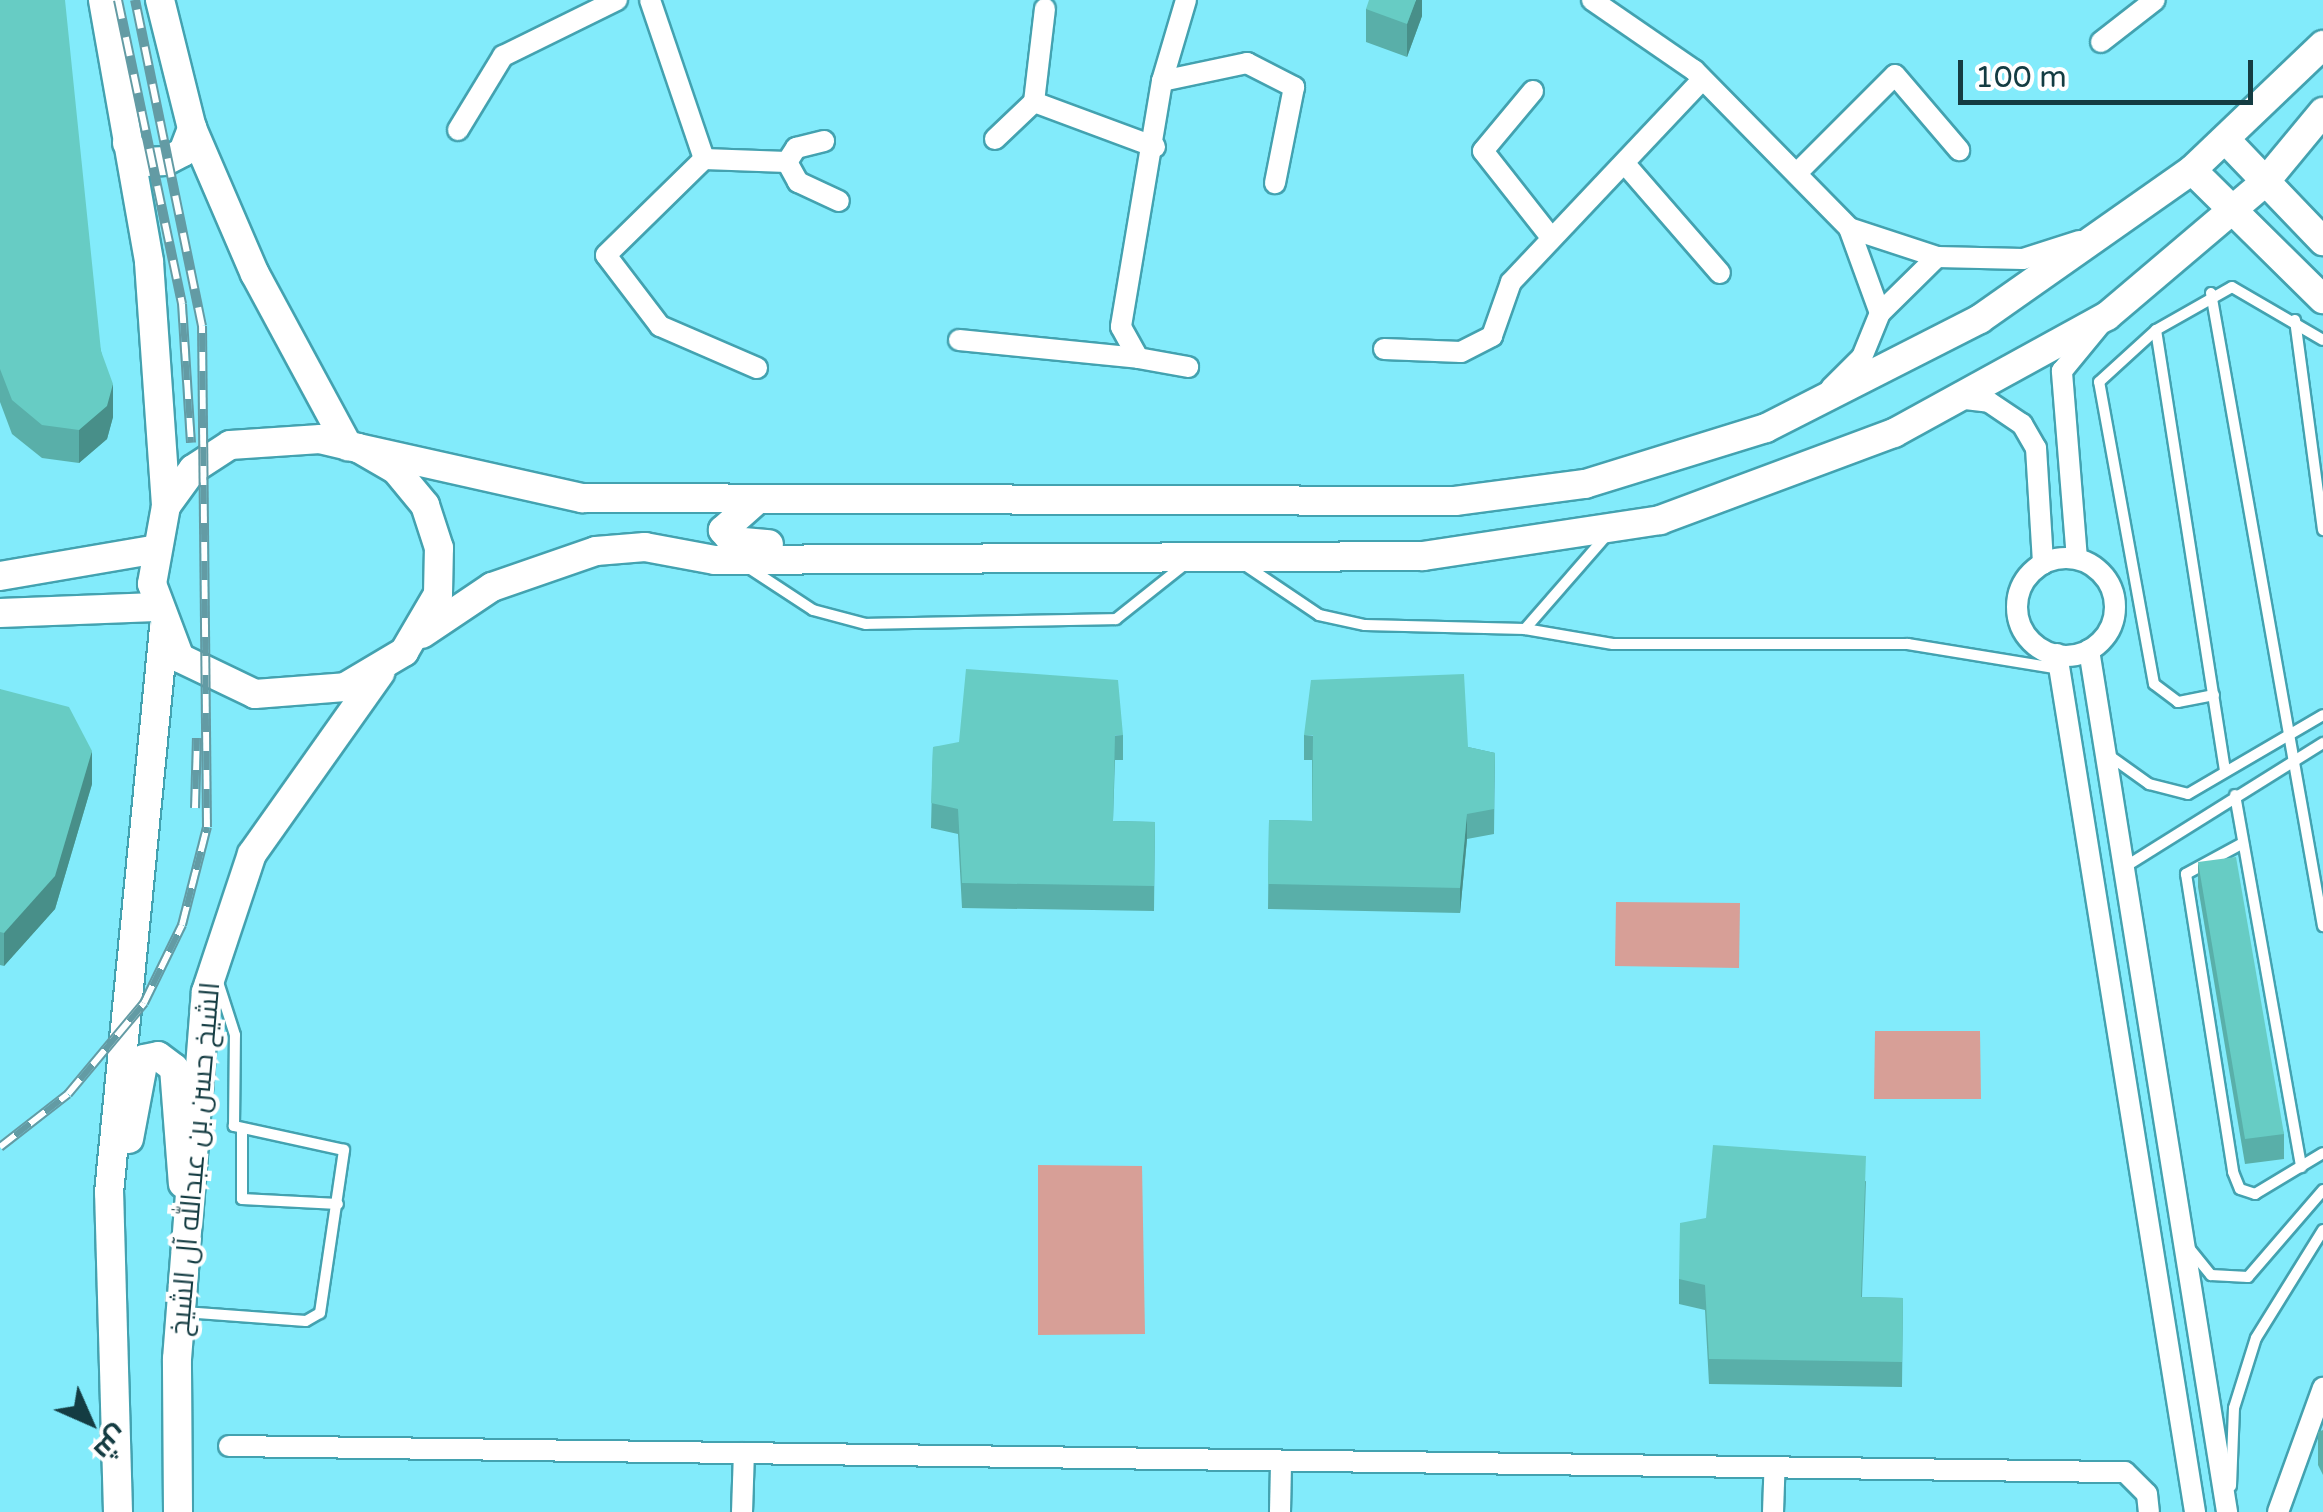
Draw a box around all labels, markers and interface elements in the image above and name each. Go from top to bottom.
scale bar [1963,40,2258,102]
text: 100 m [1975,59,2067,96]
street label: الشيخ حسن بن عبدالله آل الشيخ [163,981,227,1337]
north arrow [40,1372,140,1472]
text: ش [86,1418,136,1468]

